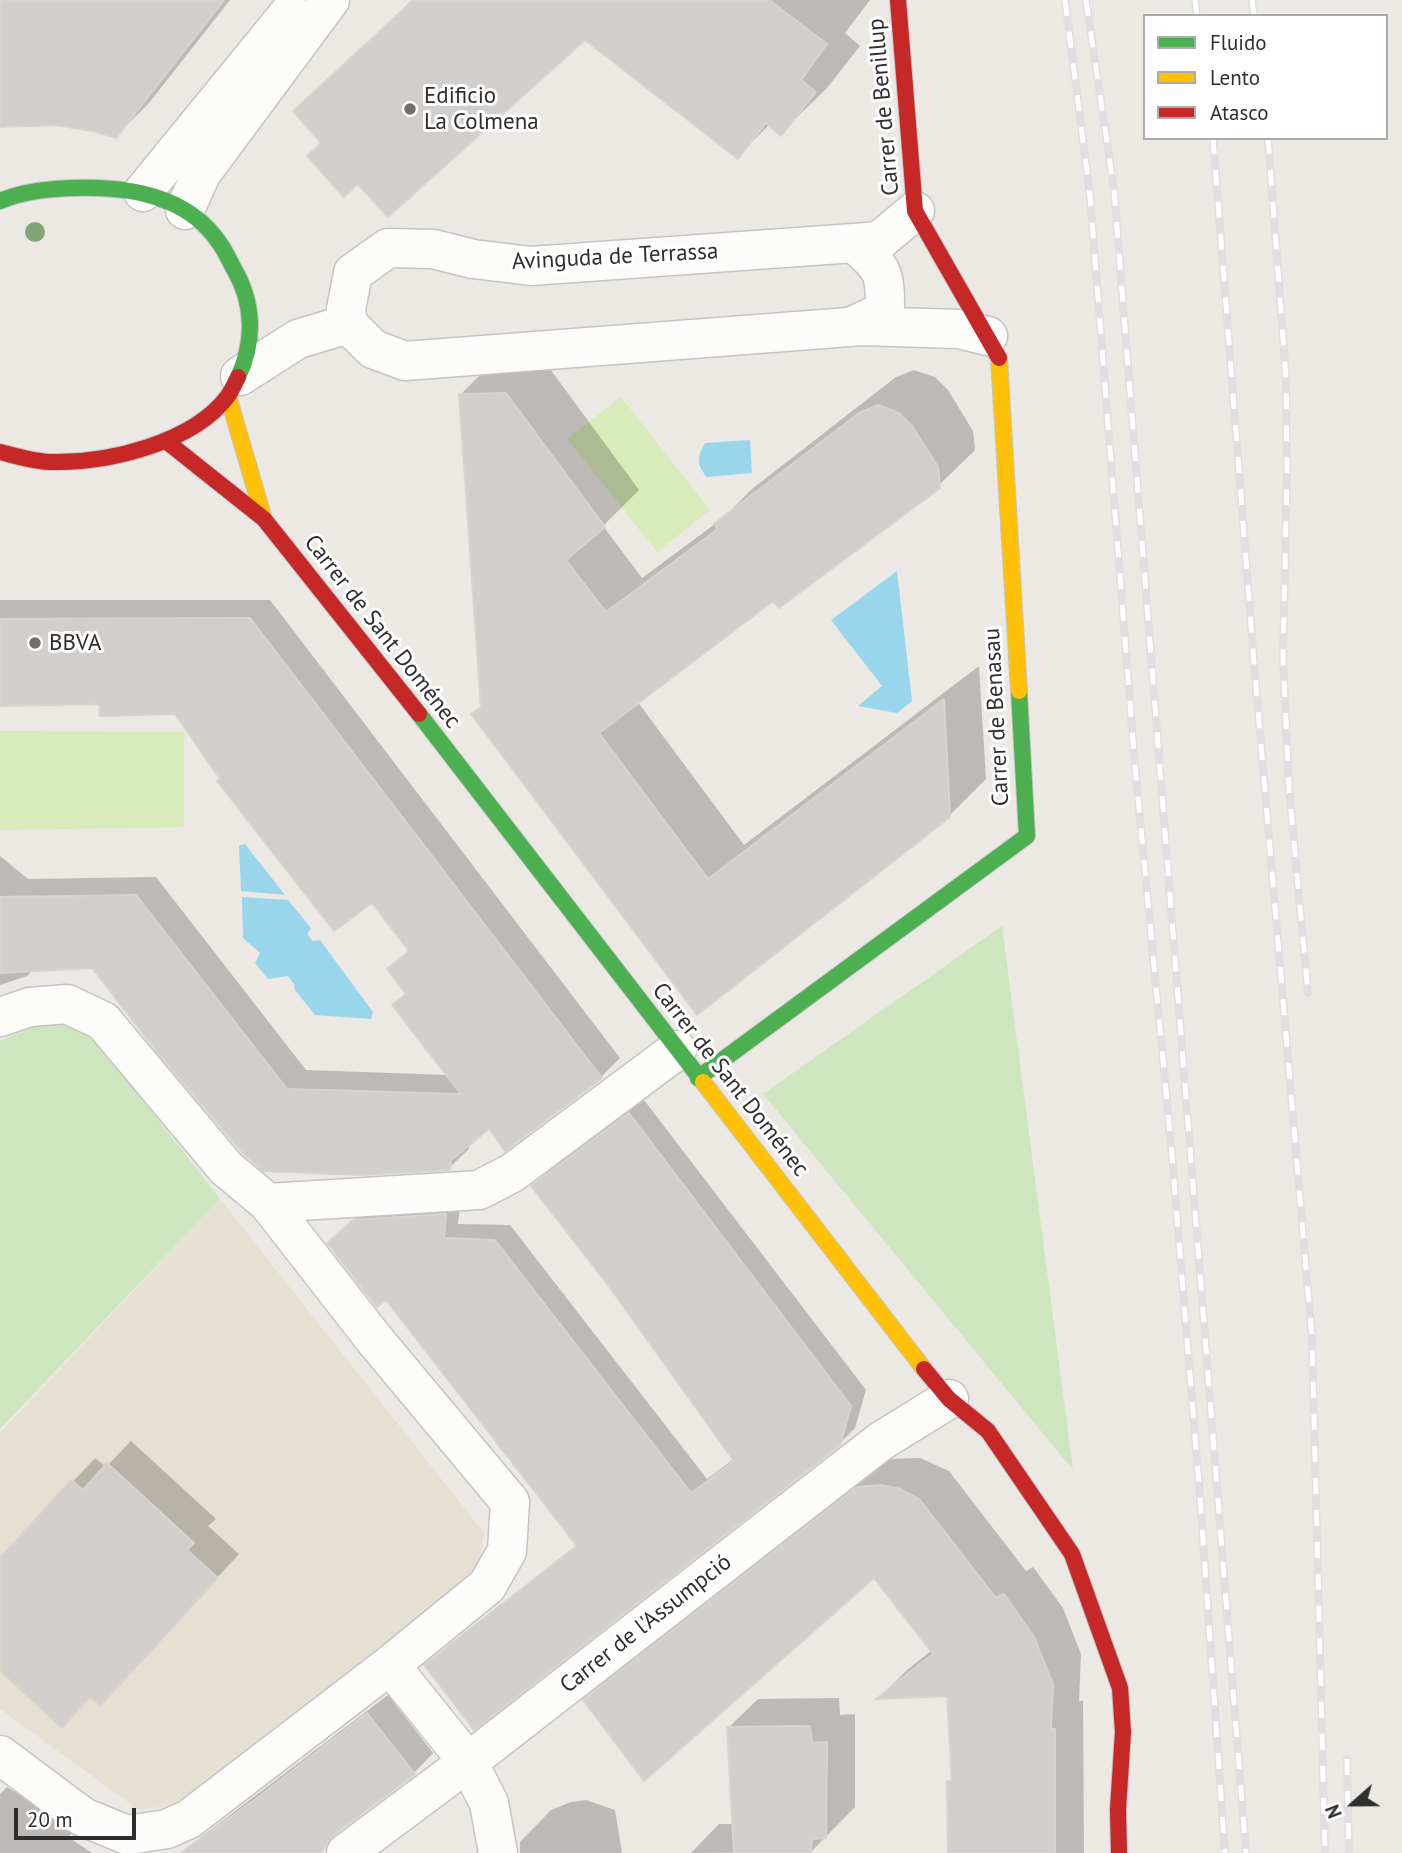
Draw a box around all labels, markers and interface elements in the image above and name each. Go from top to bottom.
legend [1143,14,1388,140]
street label: Carrer de Benillup [863,17,905,197]
text: Fluido [1210,29,1267,56]
text: Lento [1210,64,1260,91]
place label: Edificio La Colmena [424,82,539,136]
text: Atasco [1210,99,1269,126]
marker: Edificio La Colmena [402,101,418,117]
street label: Avinguda de Terrassa [511,238,719,276]
street label: Carrer de Sant Doménec [298,530,466,734]
street label: Carrer de Benasau [979,627,1015,807]
place label: BBVA [49,629,101,657]
marker: BBVA [27,635,43,651]
street label: Carrer de Sant Doménec [646,978,814,1182]
street label: Carrer de l'Assumpció [555,1549,737,1699]
north arrow [1318,1769,1388,1839]
scale bar [18,1794,140,1838]
text: N [1320,1801,1347,1822]
text: 20 m [27,1806,73,1833]

